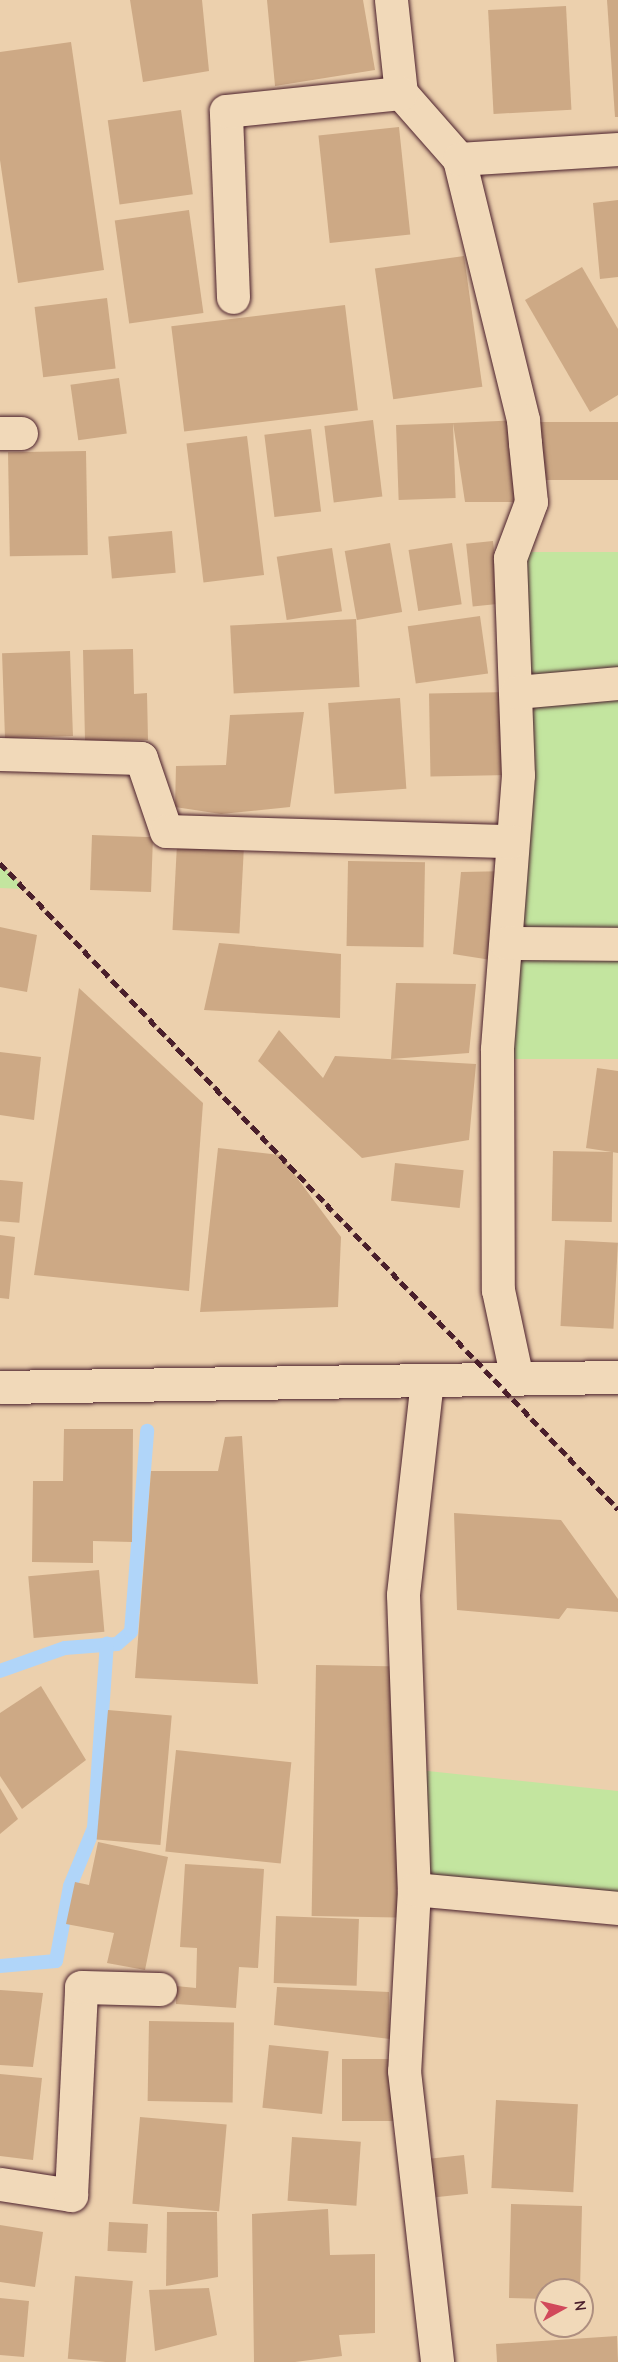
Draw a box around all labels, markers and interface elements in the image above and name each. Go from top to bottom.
north arrow [534,2278,594,2338]
text: N [570,2299,589,2312]

